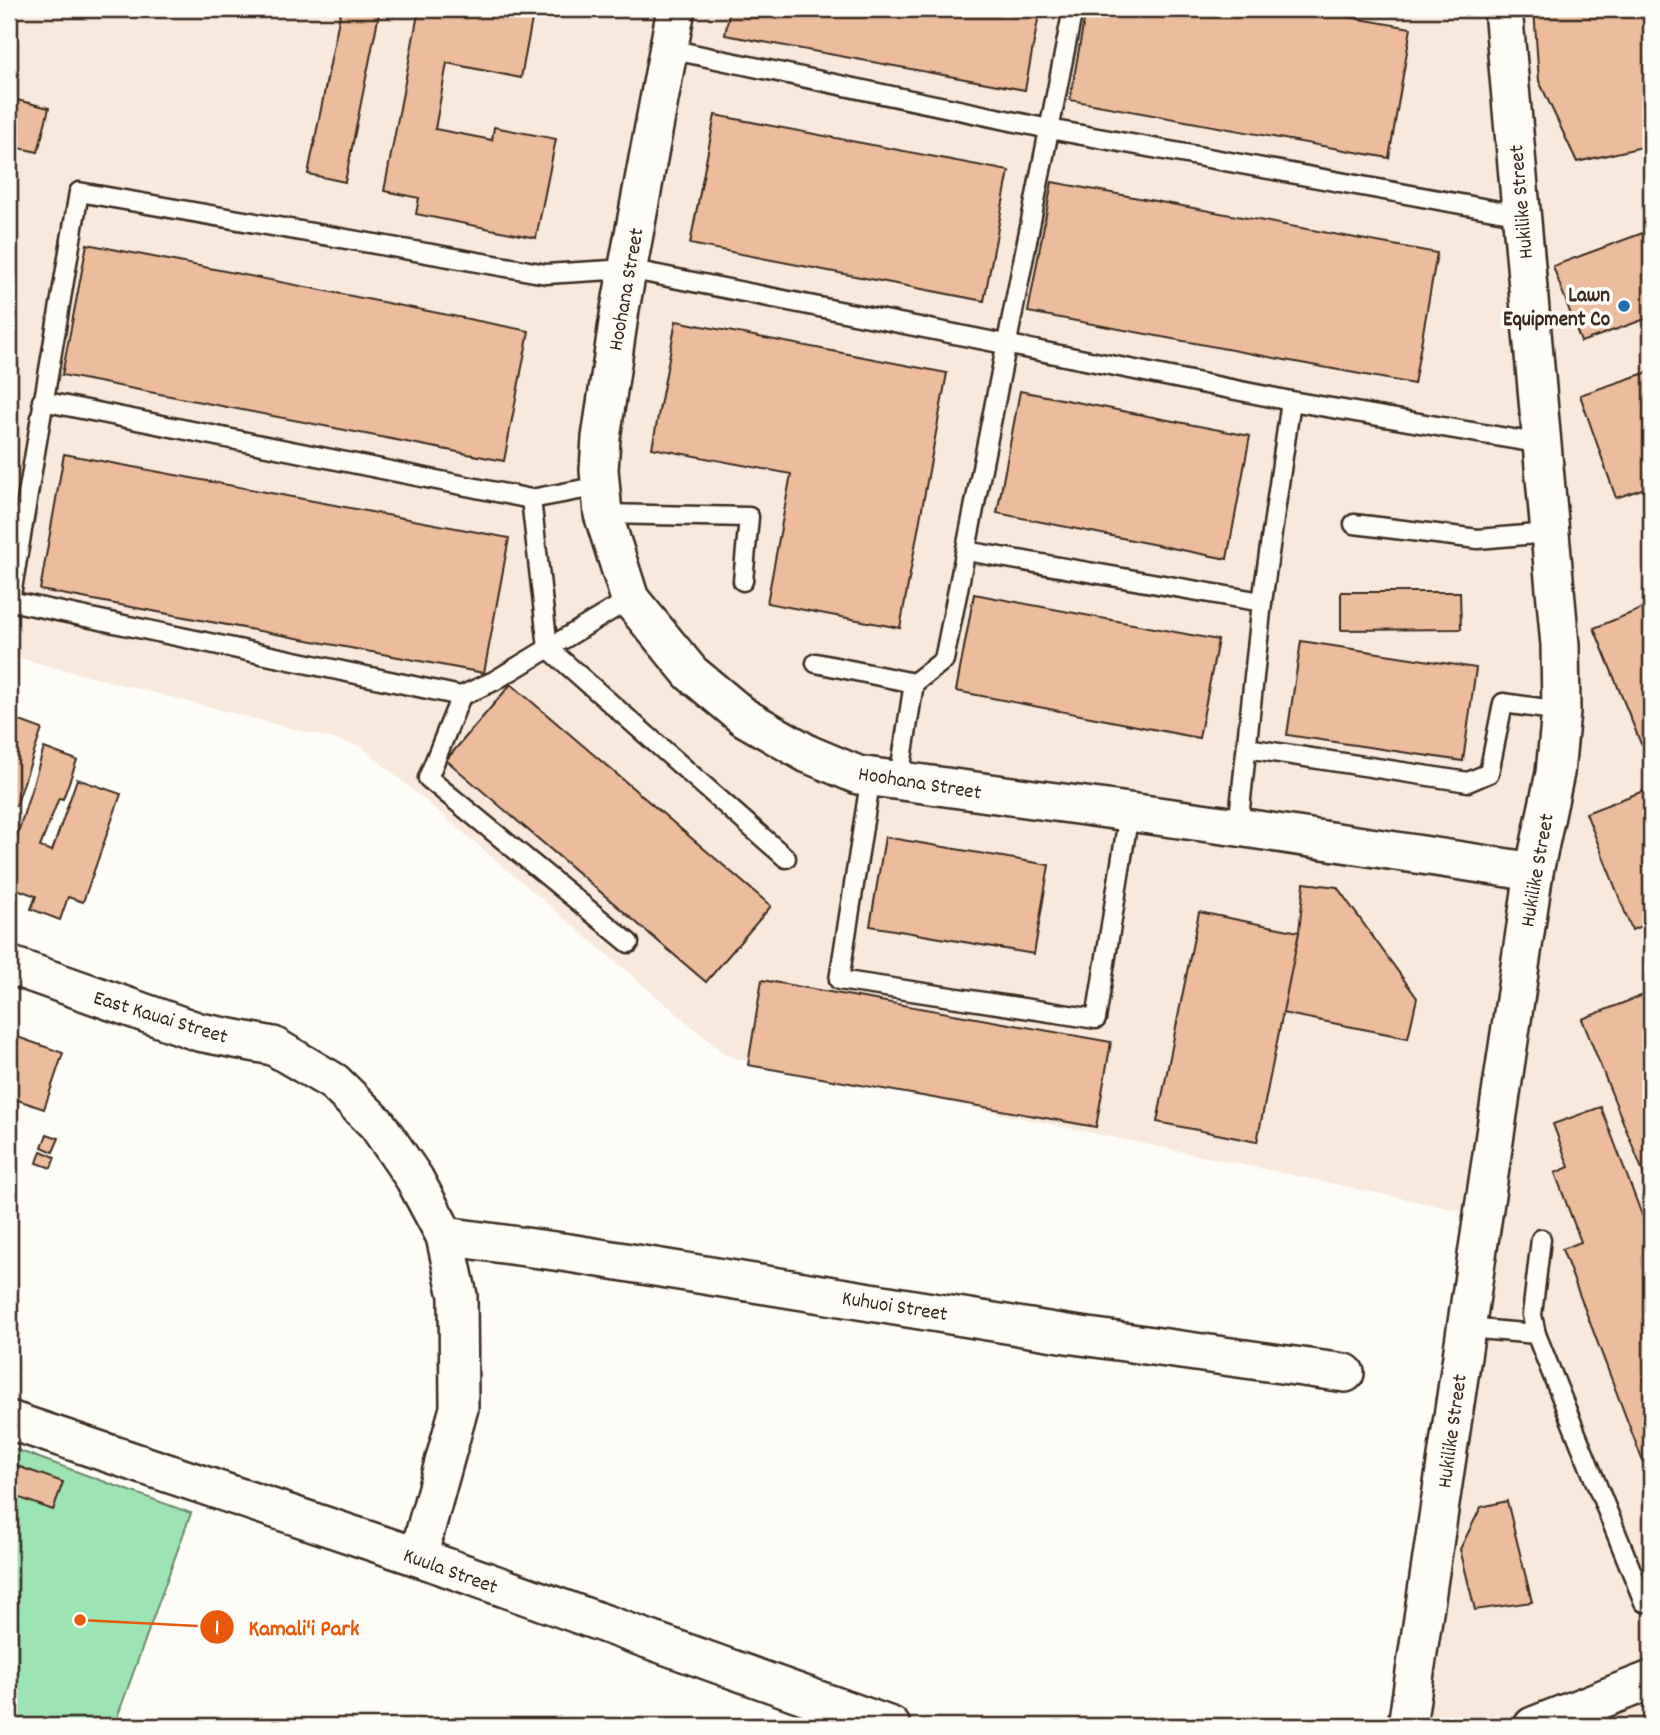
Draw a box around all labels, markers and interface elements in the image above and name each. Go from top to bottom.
street label: Hukilike Street [1503,143,1543,260]
street label: Hoohana Street [602,225,654,353]
place label: Lawn Equipment Co [1503,282,1610,336]
marker: Lawn Equipment Co [1616,298,1632,314]
street label: Hoohana Street [856,760,984,810]
street label: Hukilike Street [1514,811,1564,930]
street label: East Kauai Street [89,984,231,1054]
street label: Kuhuoi Street [840,1285,950,1331]
street label: Hukilike Street [1431,1372,1477,1490]
street label: Kuula Street [399,1542,502,1604]
callout: Kamali'i Park [200,1605,374,1649]
text: Kamali'i Park [249,1614,360,1647]
text: 1 [215,1615,219,1645]

